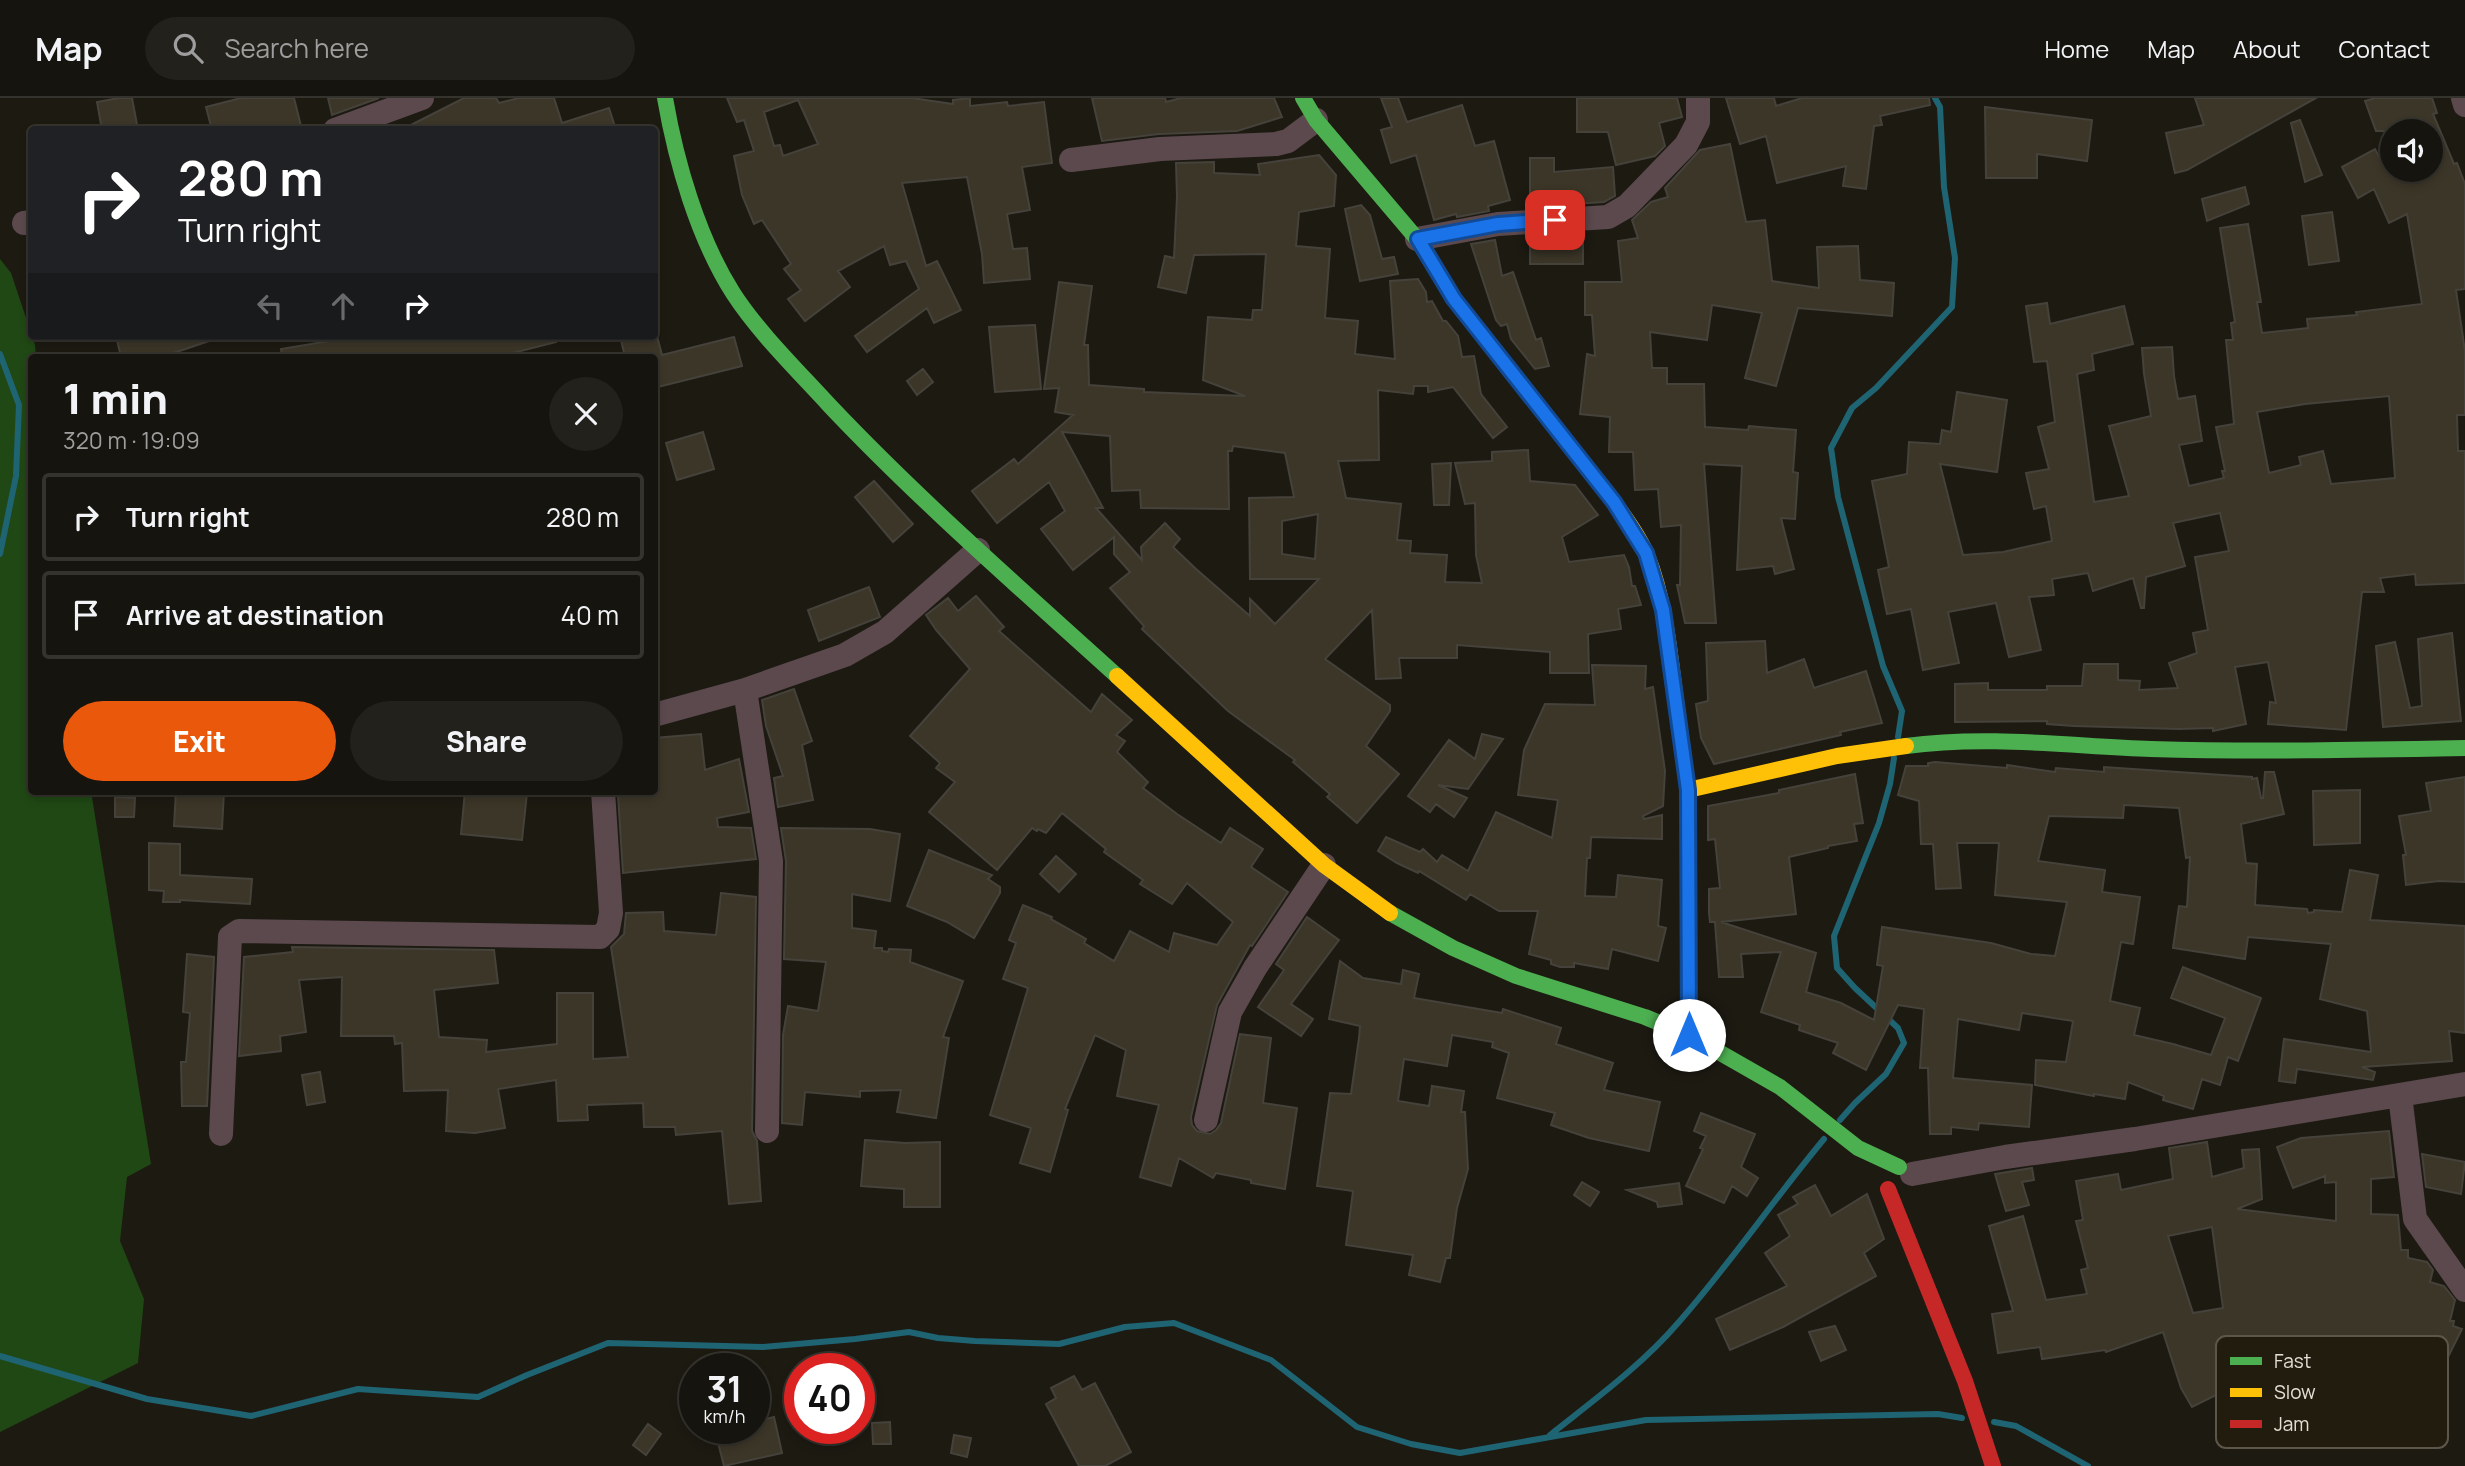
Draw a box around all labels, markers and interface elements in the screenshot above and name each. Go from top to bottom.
search box [145,17,635,80]
text: Map [35,26,103,71]
icon: search [169,29,207,67]
text: Search here [225,30,369,66]
text: Home [2044,32,2109,65]
text: Map [2147,32,2195,65]
text: About [2233,32,2301,65]
text: Contact [2339,32,2430,65]
map controls [2380,119,2443,182]
button: sound [2380,119,2443,182]
text: 280 m [178,144,323,211]
icon: right [63,154,154,245]
pin [1525,190,1585,250]
icon: arrive [1536,201,1574,239]
text: Turn right [178,208,321,252]
icon: left [251,287,289,325]
icon: ahead [324,287,362,325]
icon: right [397,287,435,325]
text: 1 min [63,369,168,427]
button: close [549,377,623,451]
text: 320 m · 19:09 [63,424,200,456]
icon: right [67,498,105,536]
text: Turn right [126,499,250,535]
text: 280 m [546,499,619,535]
icon: arrive [67,596,105,634]
text: Arrive at destination [126,597,384,633]
text: 40 m [561,597,619,633]
button: Exit [63,701,336,781]
button: Share [350,701,623,781]
position arrow [1652,998,1726,1072]
legend [2216,1336,2448,1448]
text: Fast [2274,1348,2311,1374]
speed limit sign: 40 [784,1353,875,1444]
text: 31 [707,1365,742,1413]
text: Slow [2274,1379,2316,1405]
text: km/h [704,1404,745,1428]
text: Jam [2274,1411,2309,1437]

